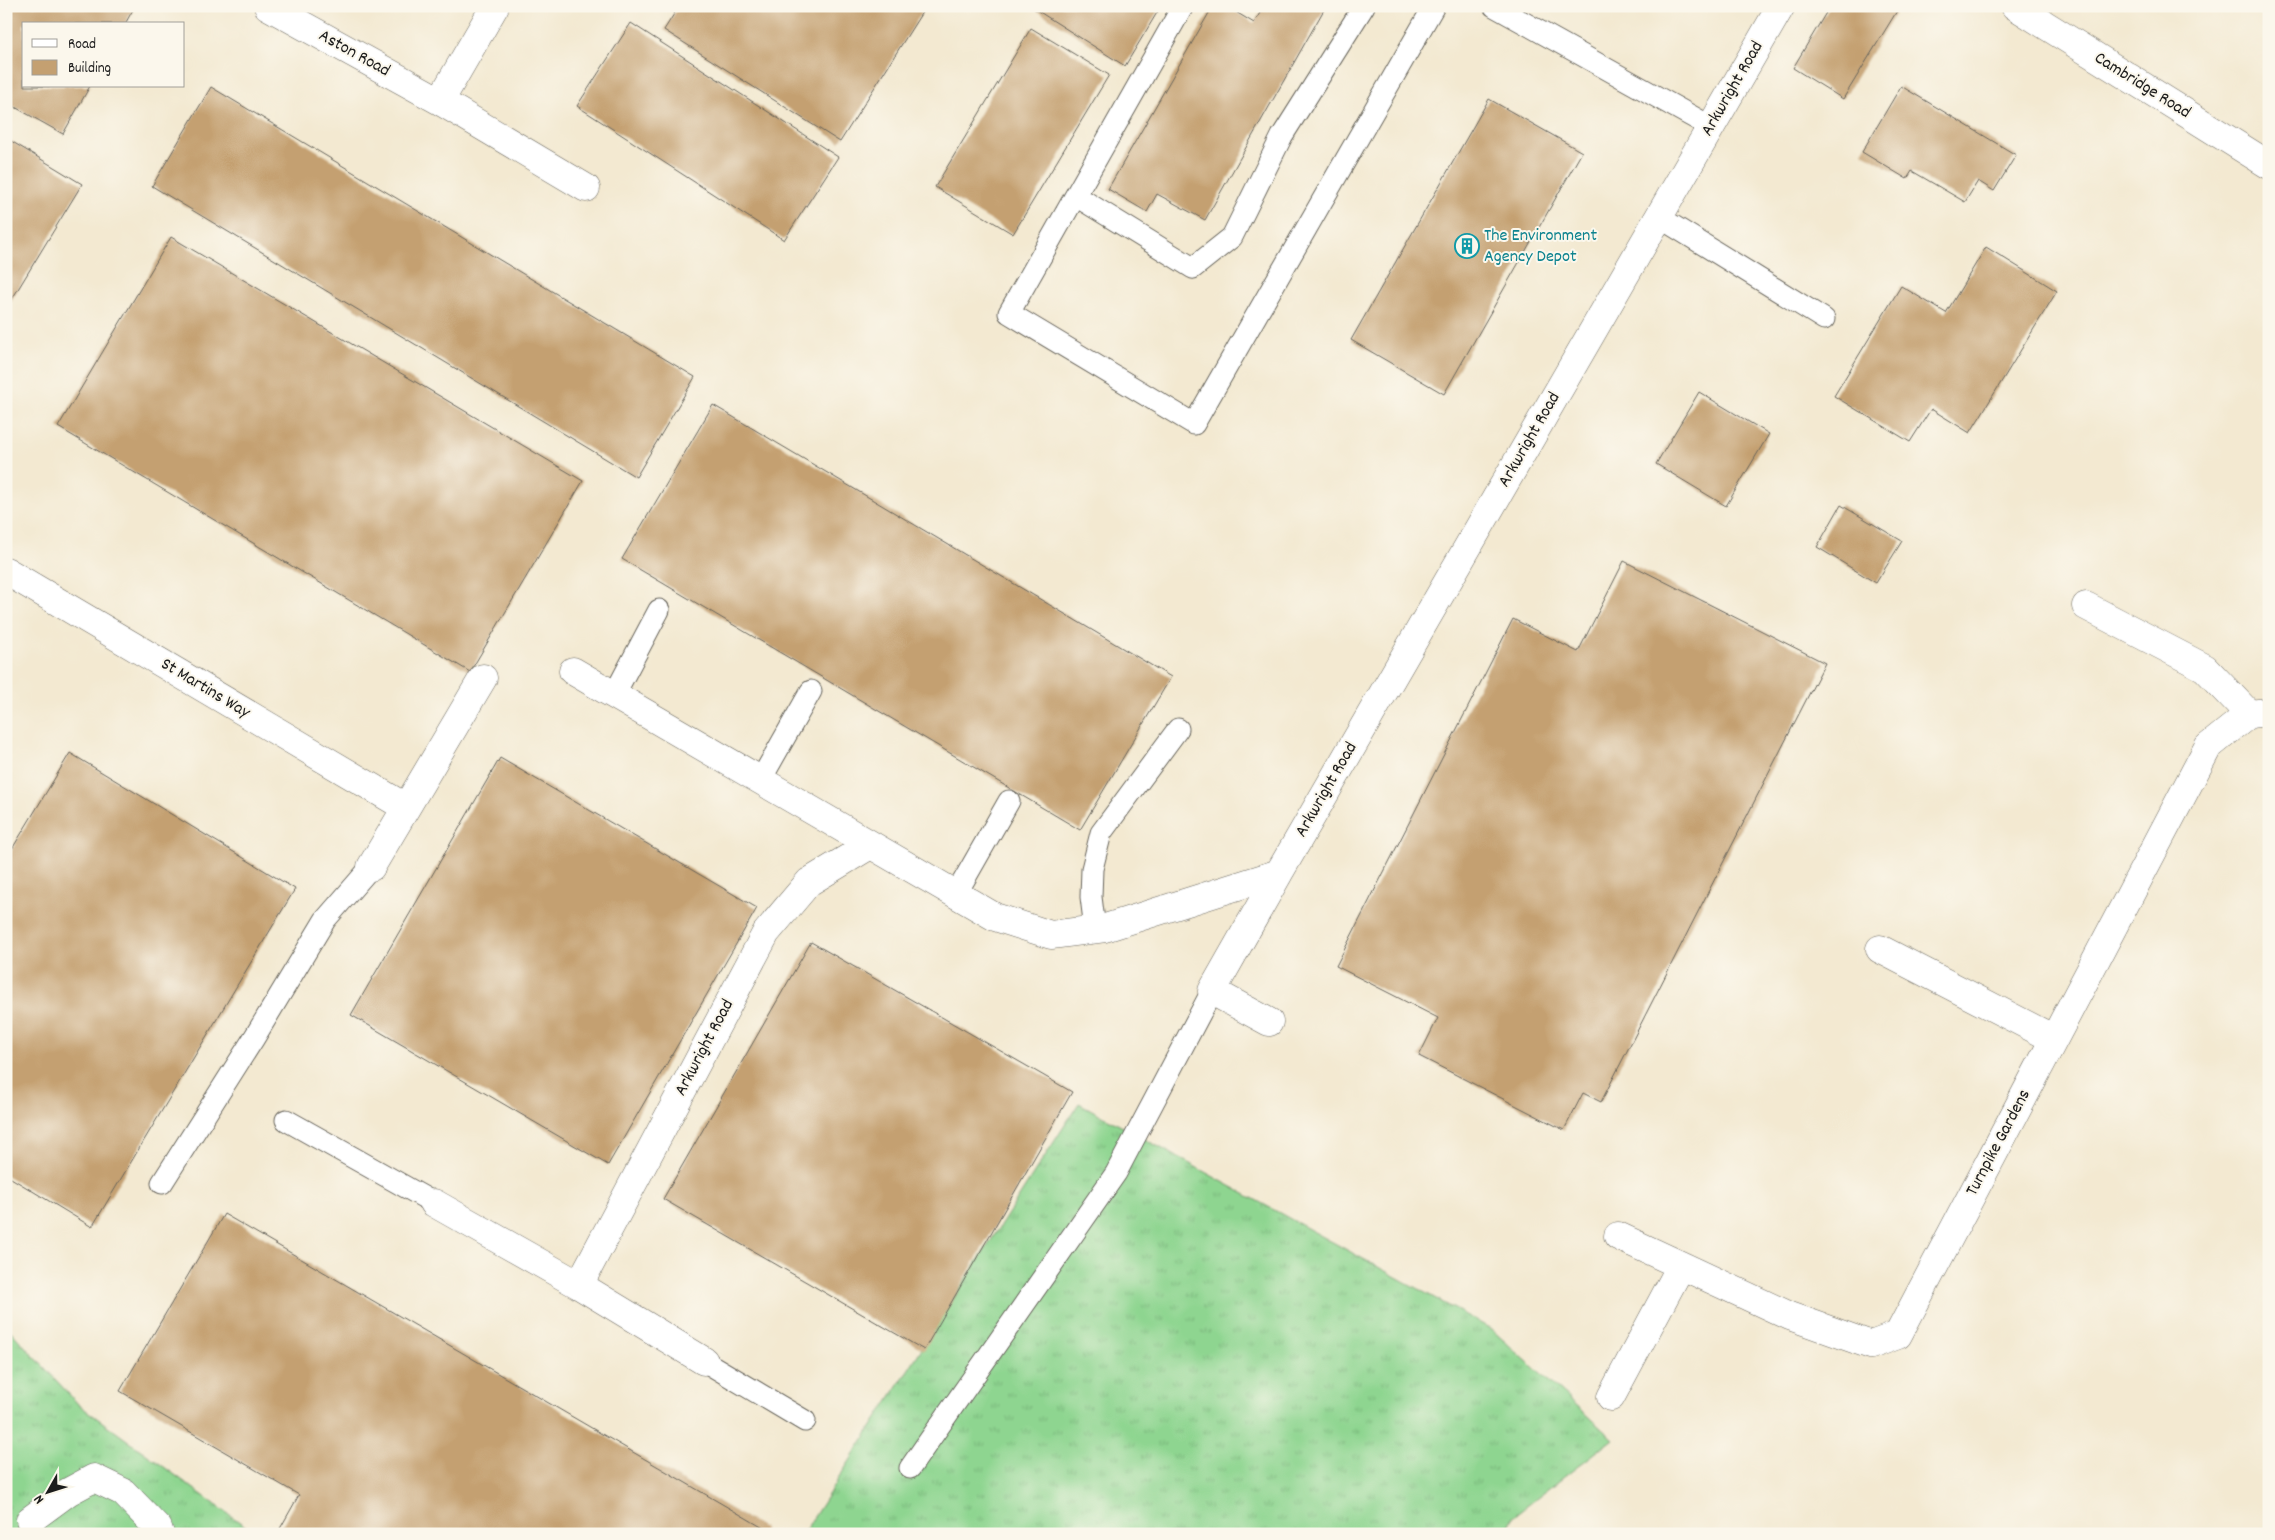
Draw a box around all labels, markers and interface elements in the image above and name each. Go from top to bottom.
legend [22,22,185,88]
street label: Aston Road [314,24,394,84]
text: Road [68,34,96,56]
street label: Arkwright Road [1696,37,1770,141]
street label: Cambridge Road [2089,46,2195,126]
text: Building [68,58,111,80]
place label: The Environment Agency Depot [1484,224,1597,270]
building icon: The Environment Agency Depot [1454,233,1480,259]
street label: Arkwright Road [1493,388,1567,492]
street label: St Martins Way [156,652,255,726]
street label: Arkwright Road [1290,738,1364,842]
street label: Arkwright Road [669,995,741,1101]
street label: Turnpike Gardens [1960,1085,2038,1201]
north arrow [22,1468,72,1518]
text: N [29,1490,49,1508]

